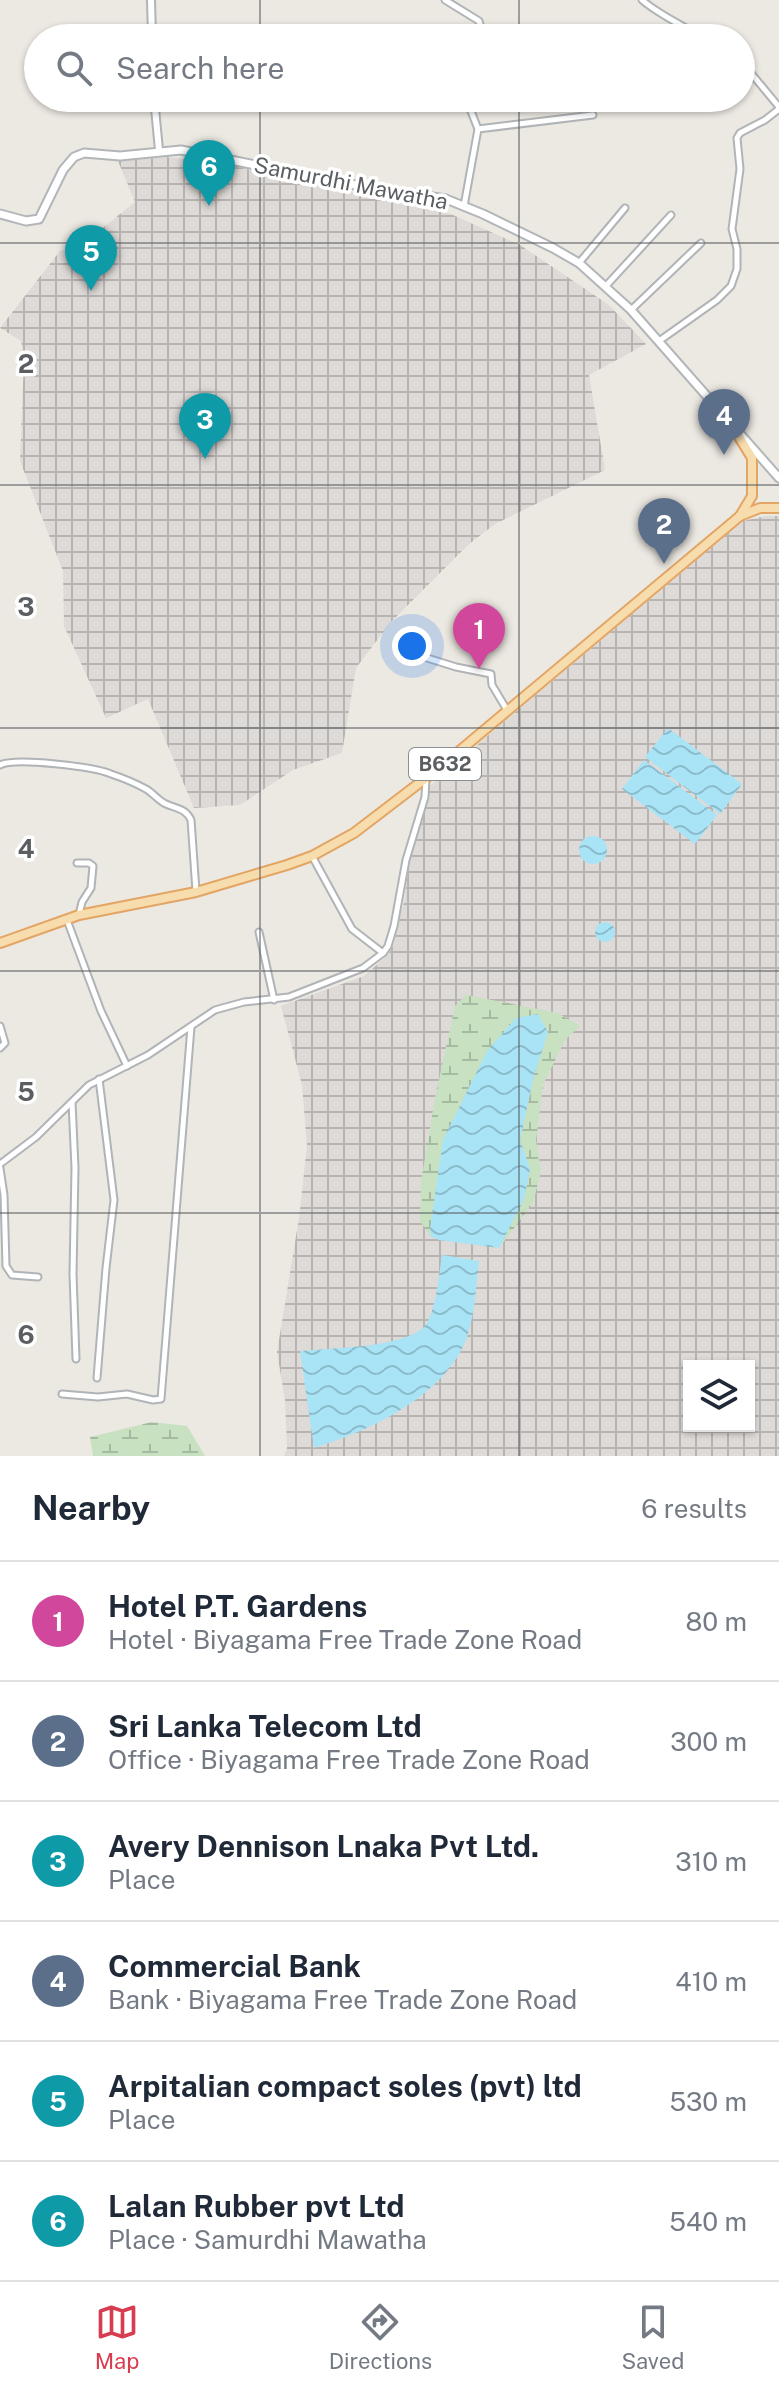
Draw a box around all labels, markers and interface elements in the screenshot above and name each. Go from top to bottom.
search box [24,24,755,112]
icon: search [52,46,96,90]
text: Search here [116,50,284,86]
pin: 6 [183,140,235,206]
street label: Samurdhi Mawatha [252,151,450,215]
pin: 5 [65,225,117,291]
text: 2 [18,348,34,379]
pin: 4 [698,389,750,455]
pin: 3 [179,393,231,459]
pin: 2 [638,498,690,564]
text: 3 [17,591,35,622]
pin: 1 [453,603,505,669]
your location [392,626,432,666]
road number: B632 [409,748,481,780]
text: 4 [17,833,35,864]
text: 5 [17,1076,35,1107]
text: 6 [17,1319,35,1350]
map controls [683,1360,755,1432]
button: layers [683,1360,755,1432]
text: Nearby [32,1488,150,1528]
text: 6 results [641,1493,747,1524]
text: Hotel P.T. Gardens [108,1588,367,1624]
text: 1 [52,1606,64,1637]
text: 80 m [686,1606,747,1637]
text: Hotel · Biyagama Free Trade Zone Road [108,1624,582,1655]
text: Sri Lanka Telecom Ltd [108,1708,422,1744]
text: 2 [50,1726,66,1757]
text: 300 m [670,1726,747,1757]
text: Office · Biyagama Free Trade Zone Road [108,1744,590,1775]
text: Avery Dennison Lnaka Pvt Ltd. [108,1828,539,1864]
text: 3 [49,1846,67,1877]
text: 310 m [675,1846,747,1877]
text: Place [108,1864,175,1895]
text: Commercial Bank [108,1948,361,1984]
text: 4 [49,1966,67,1997]
text: 410 m [675,1966,747,1997]
text: Bank · Biyagama Free Trade Zone Road [108,1984,577,2015]
text: Arpitalian compact soles (pvt) ltd [108,2068,582,2104]
text: 5 [49,2086,67,2117]
text: 530 m [669,2086,747,2117]
text: Place [108,2104,175,2135]
text: Lalan Rubber pvt Ltd [108,2188,404,2224]
text: 6 [49,2206,67,2237]
text: 540 m [669,2206,747,2237]
text: Place · Samurdhi Mawatha [108,2224,427,2255]
tab: Map [95,2300,139,2374]
tab: Directions [329,2300,432,2374]
tab: Saved [621,2300,684,2374]

